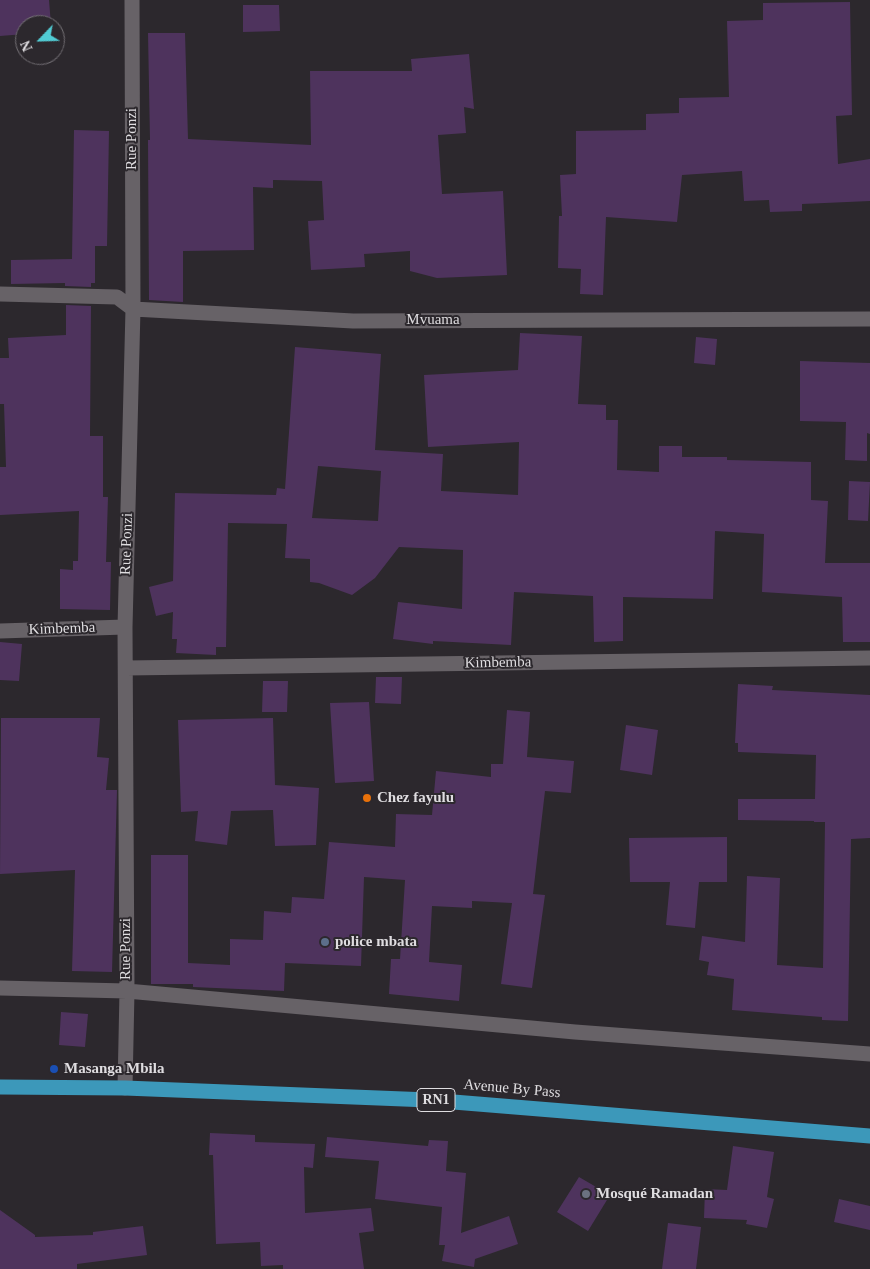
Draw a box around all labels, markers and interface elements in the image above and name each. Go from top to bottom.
north arrow [15,15,65,65]
text: N [18,38,36,54]
street label: Rue Ponzi [123,108,141,170]
street label: Mvuama [406,311,460,329]
street label: Rue Ponzi [117,513,137,575]
street label: Kimbemba [28,619,96,639]
street label: Kimbemba [465,653,531,673]
place label: Chez fayulu [377,789,454,807]
marker: Chez fayulu [361,792,373,804]
street label: Rue Ponzi [117,918,135,980]
place label: police mbata [335,933,417,951]
marker: police mbata [319,936,331,948]
place label: Masanga Mbila [64,1060,164,1078]
marker: Masanga Mbila [48,1063,60,1075]
street label: Avenue By Pass [463,1076,561,1102]
road number: RN1 [417,1088,455,1112]
place label: Mosqué Ramadan [596,1185,713,1203]
marker: Mosqué Ramadan [580,1188,592,1200]

